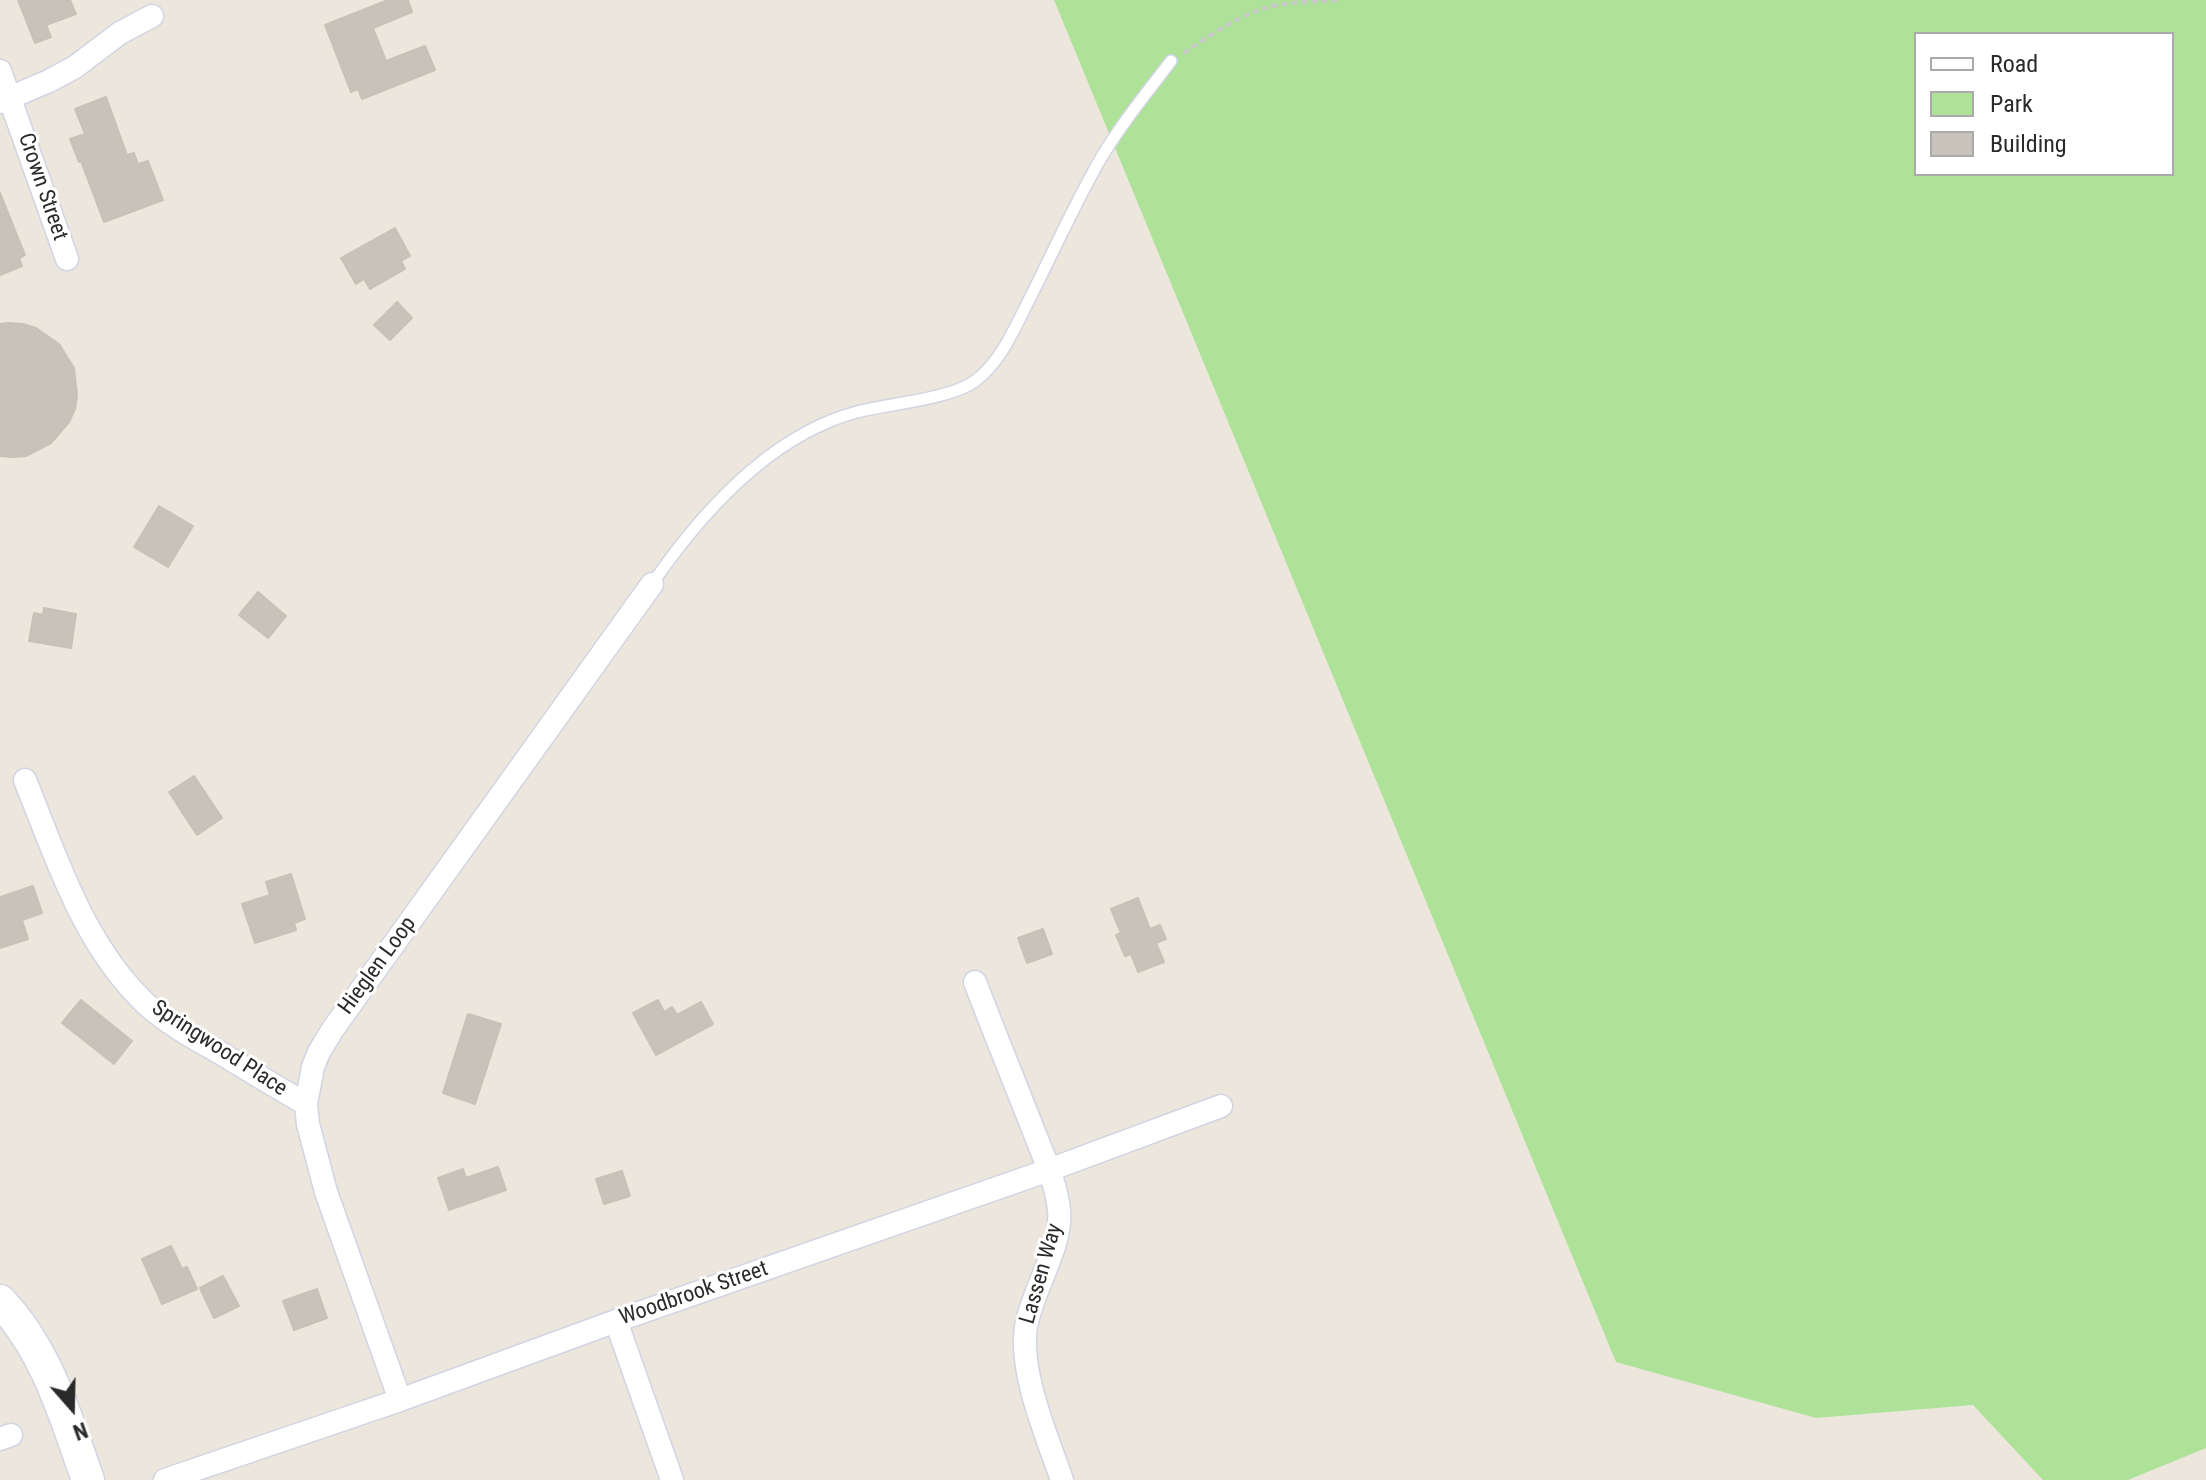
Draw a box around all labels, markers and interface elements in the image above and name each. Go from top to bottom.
legend [1914,32,2174,176]
text: Road [1990,50,2038,78]
text: Park [1990,90,2033,118]
street label: Crown Street [11,130,73,244]
text: Building [1990,130,2067,158]
street label: Hieglen Loop [334,912,422,1020]
street label: Springwood Place [146,995,292,1103]
street label: Lassen Way [1015,1221,1069,1327]
street label: Woodbrook Street [616,1256,772,1332]
north arrow [32,1368,112,1448]
text: N [70,1417,91,1445]

